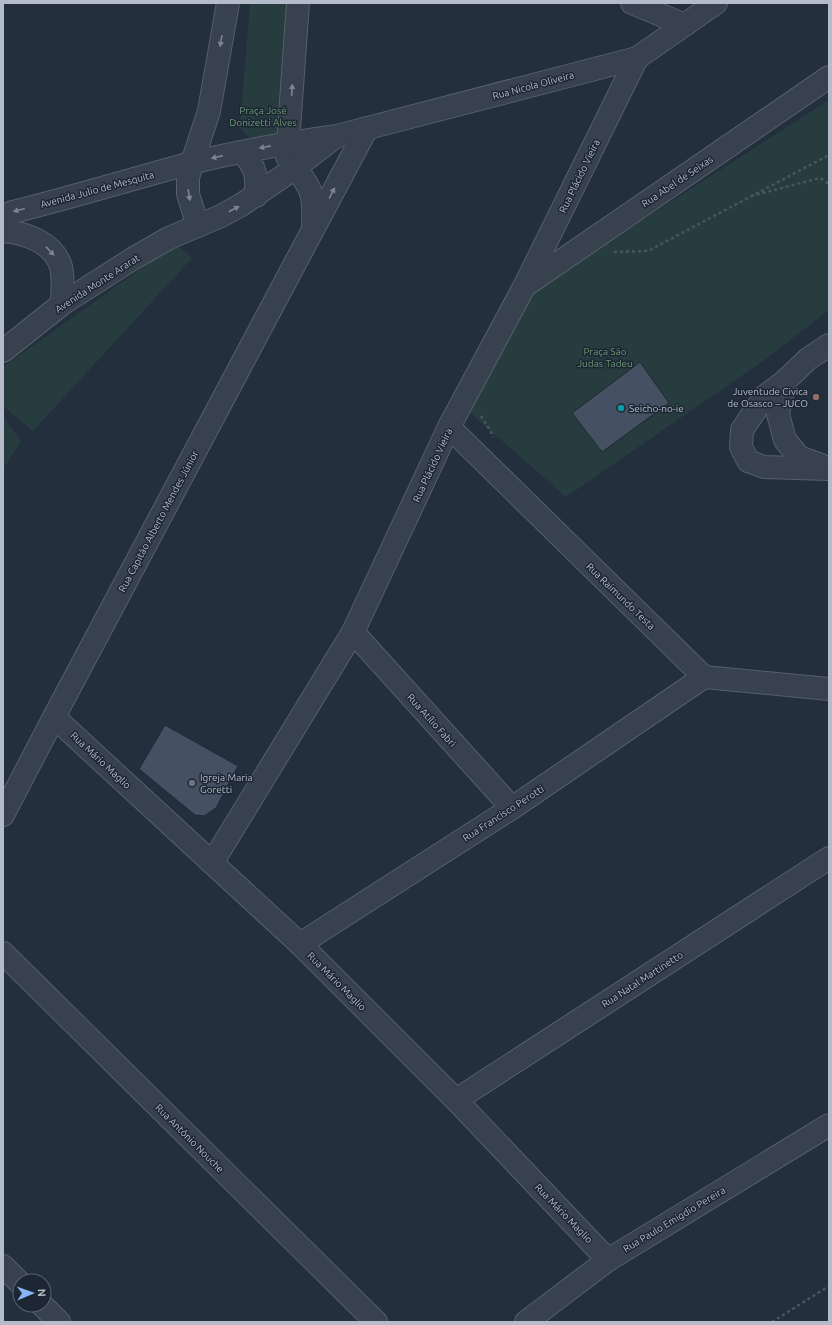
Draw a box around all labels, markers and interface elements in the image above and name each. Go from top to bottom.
one-way arrow [218,35,224,47]
street label: Rua Nicola Oliveira [491,69,575,102]
one-way arrow [288,84,295,96]
park label: Praça José Donizetti Alves [229,105,297,128]
street label: Rua Plácido Vieira [557,138,602,215]
one-way arrow [259,144,271,150]
street label: Rua Abel de Seixas [640,154,715,209]
one-way arrow [211,155,223,161]
street label: Avenida Julio de Mesquita [39,169,155,210]
one-way arrow [329,187,335,199]
one-way arrow [186,189,192,201]
one-way arrow [228,206,239,212]
one-way arrow [13,208,25,214]
one-way arrow [45,246,55,256]
street label: Avenida Monte Ararat [53,252,142,315]
park label: Praça São Judas Tadeu [577,346,633,369]
place label: Juventude Civica de Osasco – JUCO [727,386,808,409]
marker: Juventude Civica de Osasco – JUCO [811,392,821,402]
marker: Seicho-no-ie [616,403,626,413]
place label: Seicho-no-ie [629,403,684,414]
street label: Rua Plácido Vieira [411,427,454,504]
street label: Rua Capitão Alberto Mendes Júnior [116,448,201,594]
street label: Rua Raimundo Testa [584,561,657,632]
street label: Rua Atílio Fabri [405,692,458,749]
street label: Rua Mário Maglio [68,730,133,791]
place label: Igreja Maria Goretti [200,772,253,795]
marker: Igreja Maria Goretti [187,778,197,788]
street label: Rua Francisco Perotti [461,783,546,844]
street label: Rua Natal Martinetto [600,949,685,1010]
street label: Rua Mário Maglio [305,950,368,1013]
street label: Rua Antônio Nouche [153,1102,226,1175]
street label: Rua Mário Maglio [533,1181,595,1245]
street label: Rua Paulo Emigdio Pereira [621,1184,728,1254]
north arrow [12,1273,52,1313]
text: N [36,1288,48,1297]

